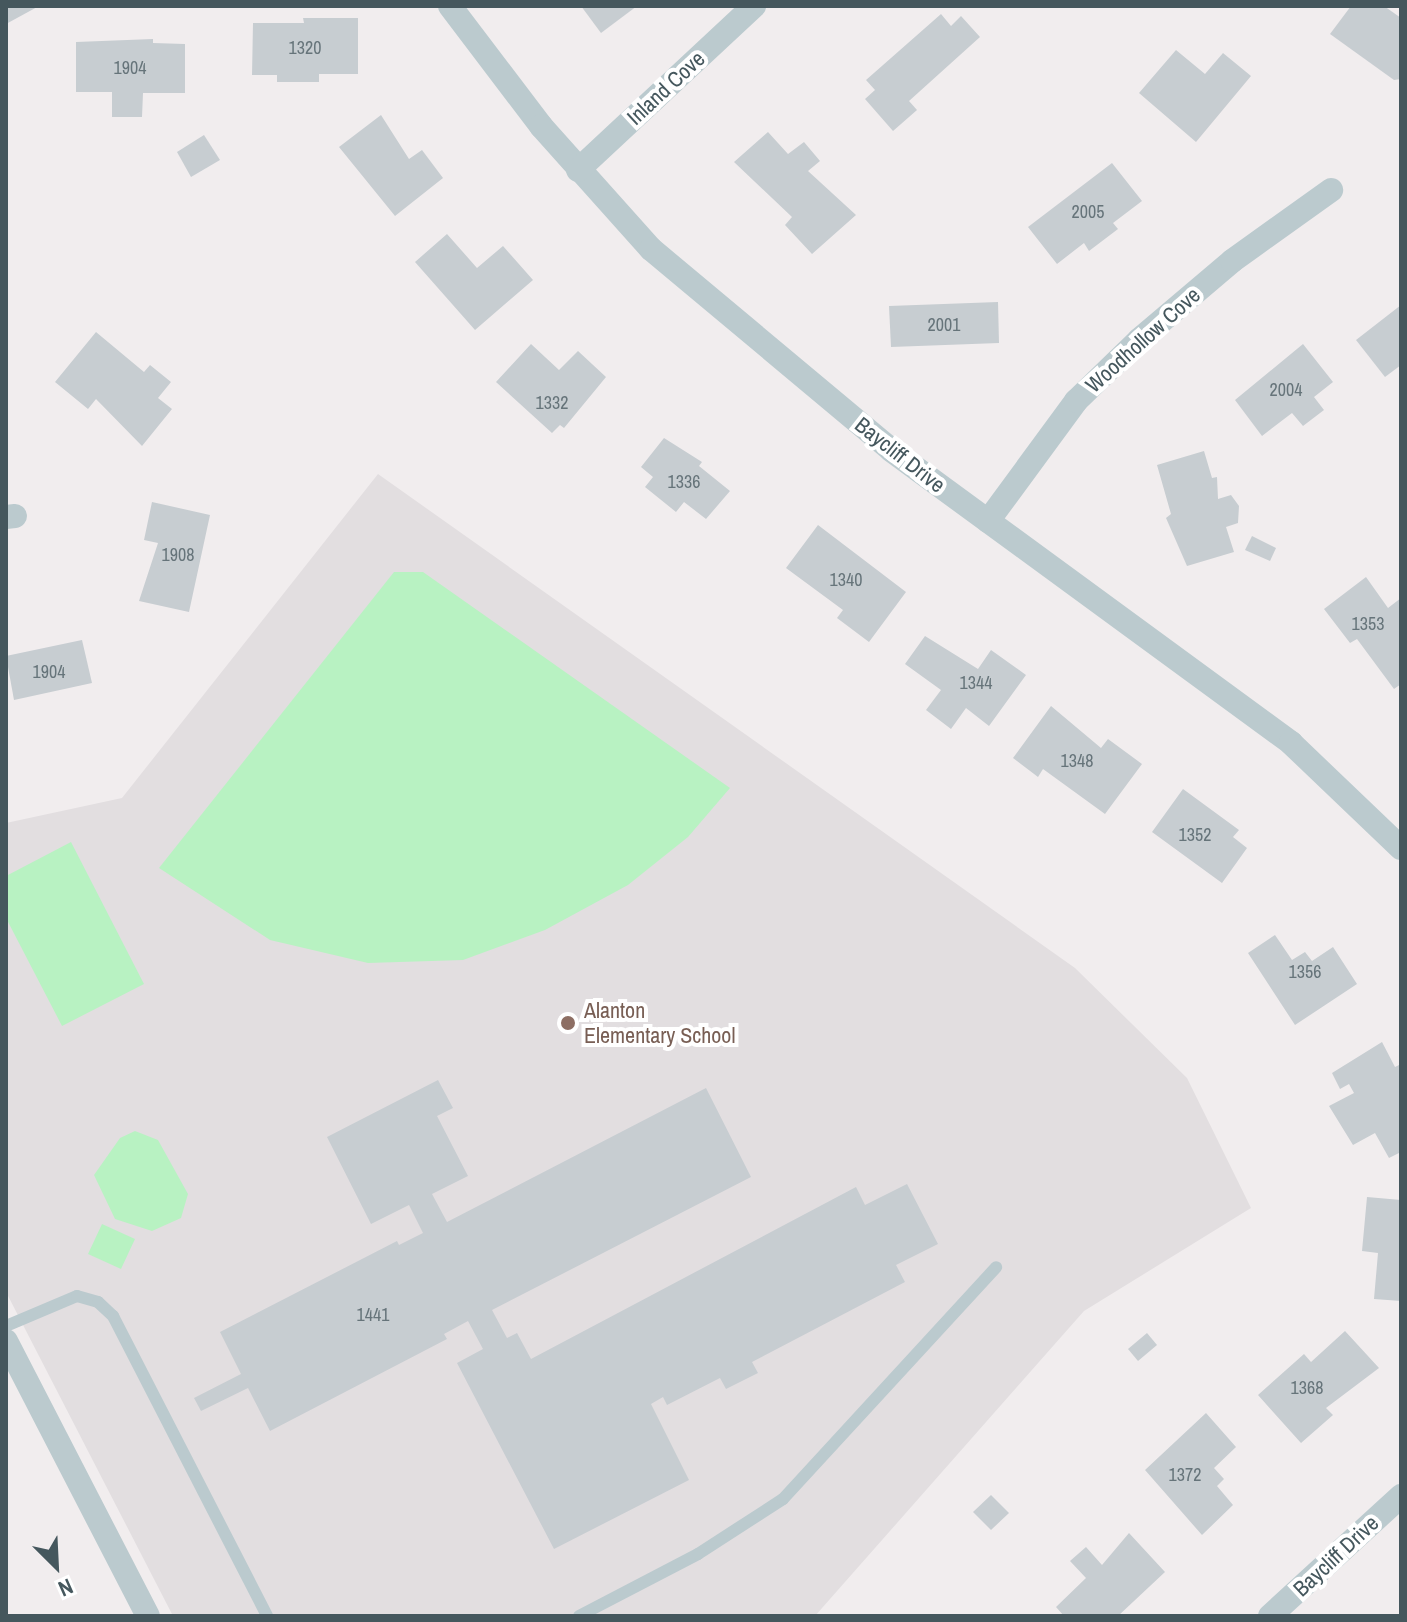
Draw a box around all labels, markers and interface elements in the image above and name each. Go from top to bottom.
house number: 1320 [289,37,321,59]
street label: Inland Cove [622,46,710,130]
house number: 1904 [114,57,146,79]
house number: 2005 [1072,201,1104,223]
street label: Woodhollow Cove [1080,282,1206,398]
house number: 2001 [928,314,960,336]
house number: 2004 [1270,379,1302,401]
house number: 1332 [536,392,568,414]
street label: Baycliff Drive [850,412,950,498]
house number: 1336 [668,471,700,493]
house number: 1908 [162,544,194,566]
house number: 1340 [830,569,862,591]
house number: 1353 [1352,613,1384,635]
house number: 1904 [33,661,65,683]
house number: 1344 [960,672,992,694]
house number: 1348 [1061,750,1093,772]
house number: 1352 [1179,824,1211,846]
house number: 1356 [1289,961,1321,983]
place label: Alanton Elementary School [584,997,735,1048]
marker: Alanton Elementary School [559,1014,577,1032]
house number: 1441 [357,1304,389,1326]
house number: 1368 [1291,1377,1323,1399]
house number: 1372 [1169,1464,1201,1486]
street label: Baycliff Drive [1288,1510,1384,1602]
north arrow [16,1526,96,1606]
text: N [54,1572,78,1604]

